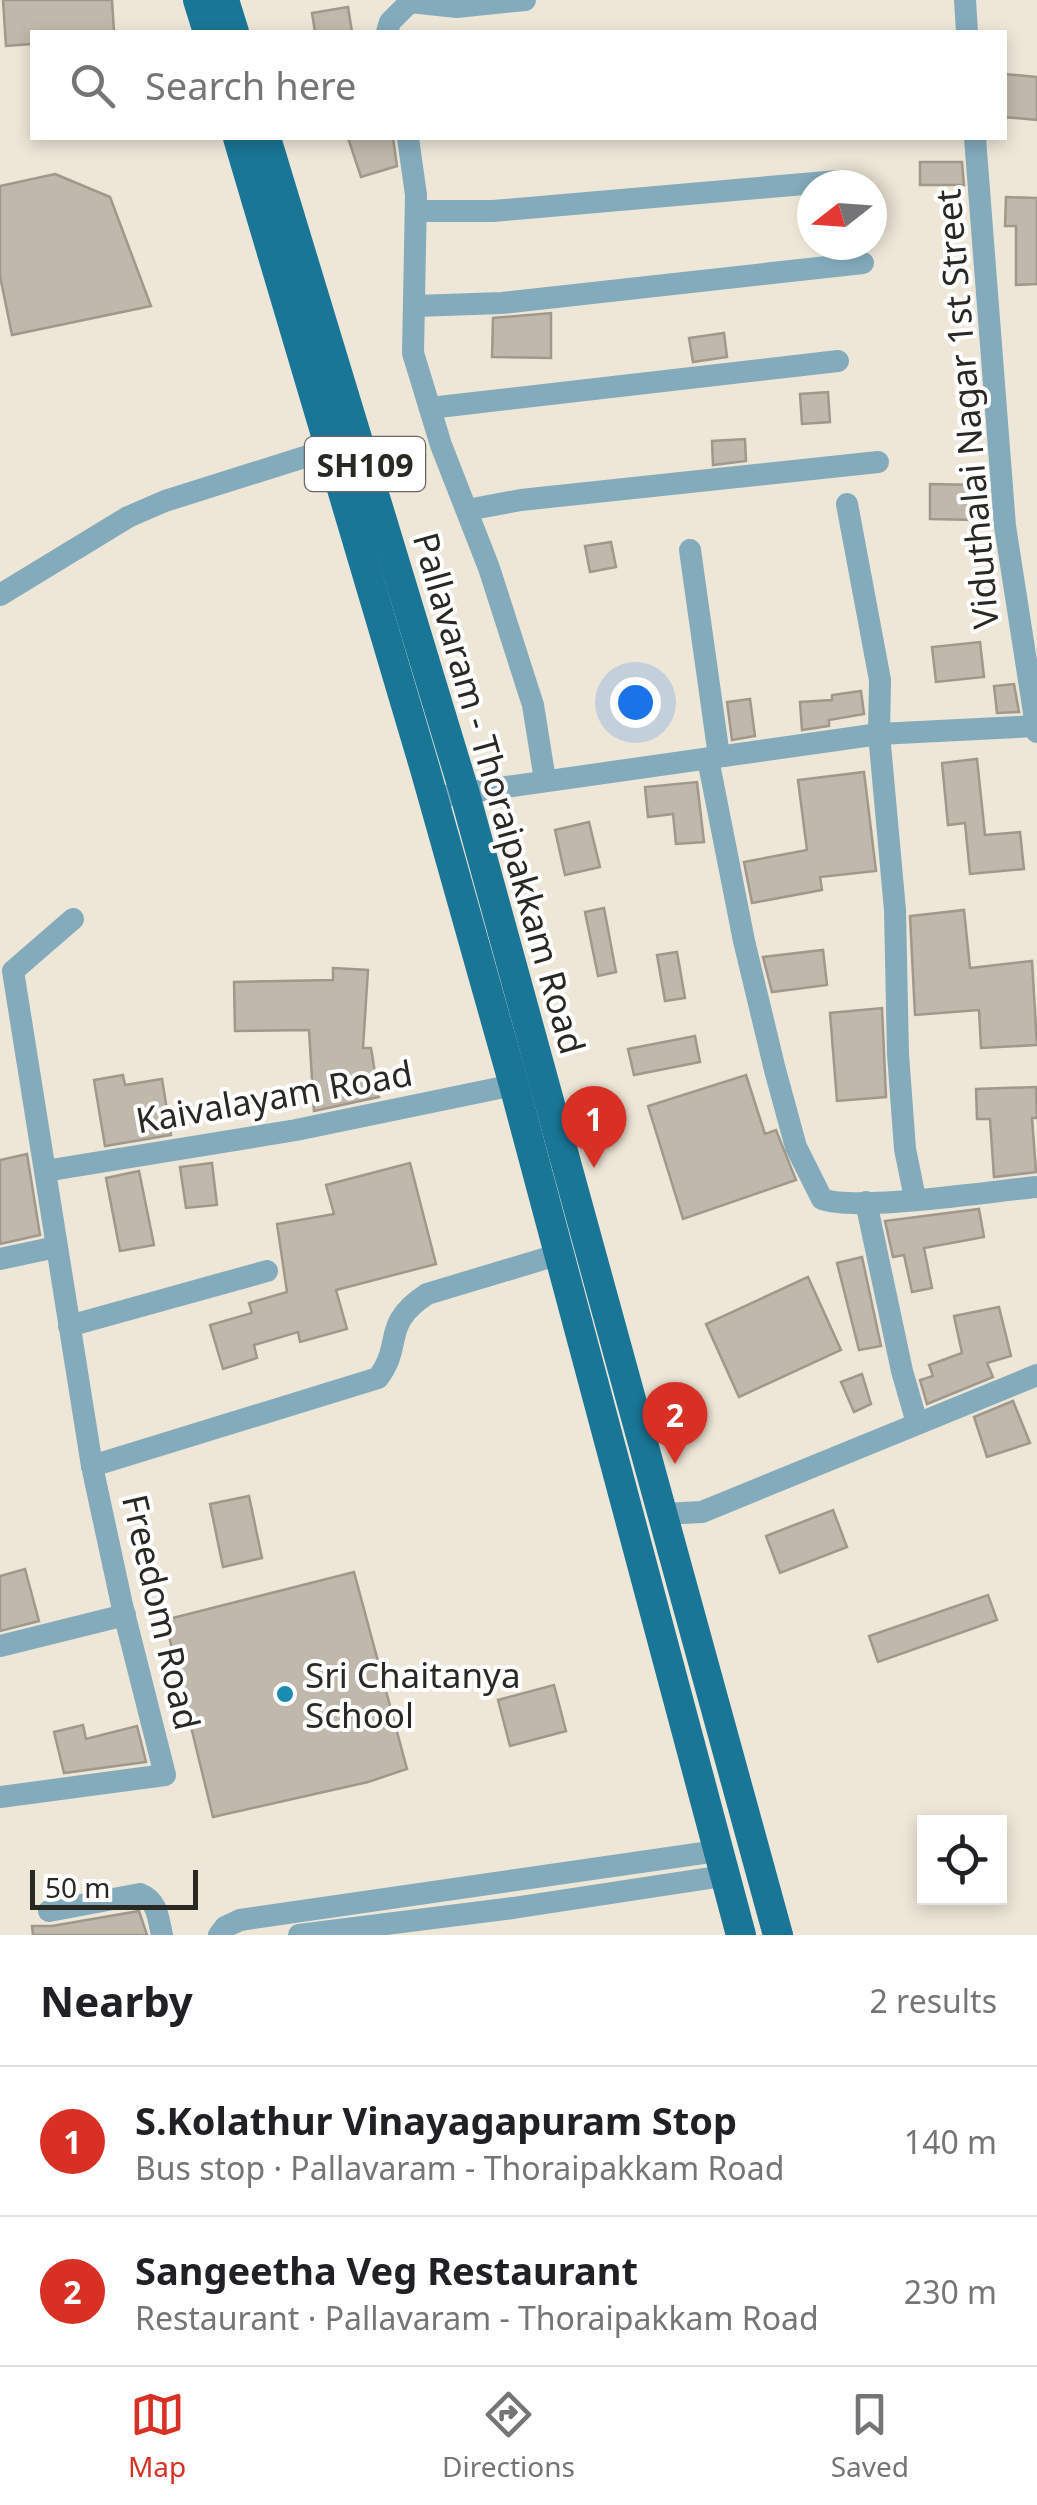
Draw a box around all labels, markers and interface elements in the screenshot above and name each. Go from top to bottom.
search box [30,30,1007,140]
icon: search [65,58,120,113]
text: Search here [145,59,356,111]
north arrow [797,170,887,260]
street label: Viduthalai Nagar 1st Street [923,187,1009,631]
road number: SH109 [305,437,425,491]
street label: Pallavaram - Thoraipakkam Road [403,527,597,1059]
your location [610,677,661,728]
street label: Kaivalayam Road [132,1049,416,1143]
pin: 1 [562,1086,626,1168]
pin: 2 [642,1382,708,1464]
street label: Freedom Road [112,1490,212,1734]
place label: Sri Chaitanya School [305,1651,521,1738]
marker: Sri Chaitanya School [274,1683,296,1705]
map controls [917,1815,1007,1905]
button: locate [917,1815,1007,1905]
scale bar [30,1865,198,1910]
text: 50 m [45,1868,111,1906]
text: Nearby [40,1972,193,2029]
text: 2 results [870,1979,997,2022]
text: S.Kolathur Vinayagapuram Stop [135,2094,737,2146]
text: 1 [63,2120,82,2163]
text: 140 m [904,2120,997,2163]
text: Bus stop · Pallavaram - Thoraipakkam Road [135,2146,784,2189]
text: Sangeetha Veg Restaurant [135,2244,638,2296]
text: 2 [63,2270,82,2313]
text: 230 m [904,2270,997,2313]
text: Restaurant · Pallavaram - Thoraipakkam Road [135,2296,819,2339]
tab: Map [128,2387,186,2485]
tab: Directions [442,2387,575,2485]
tab: Saved [831,2387,909,2485]

